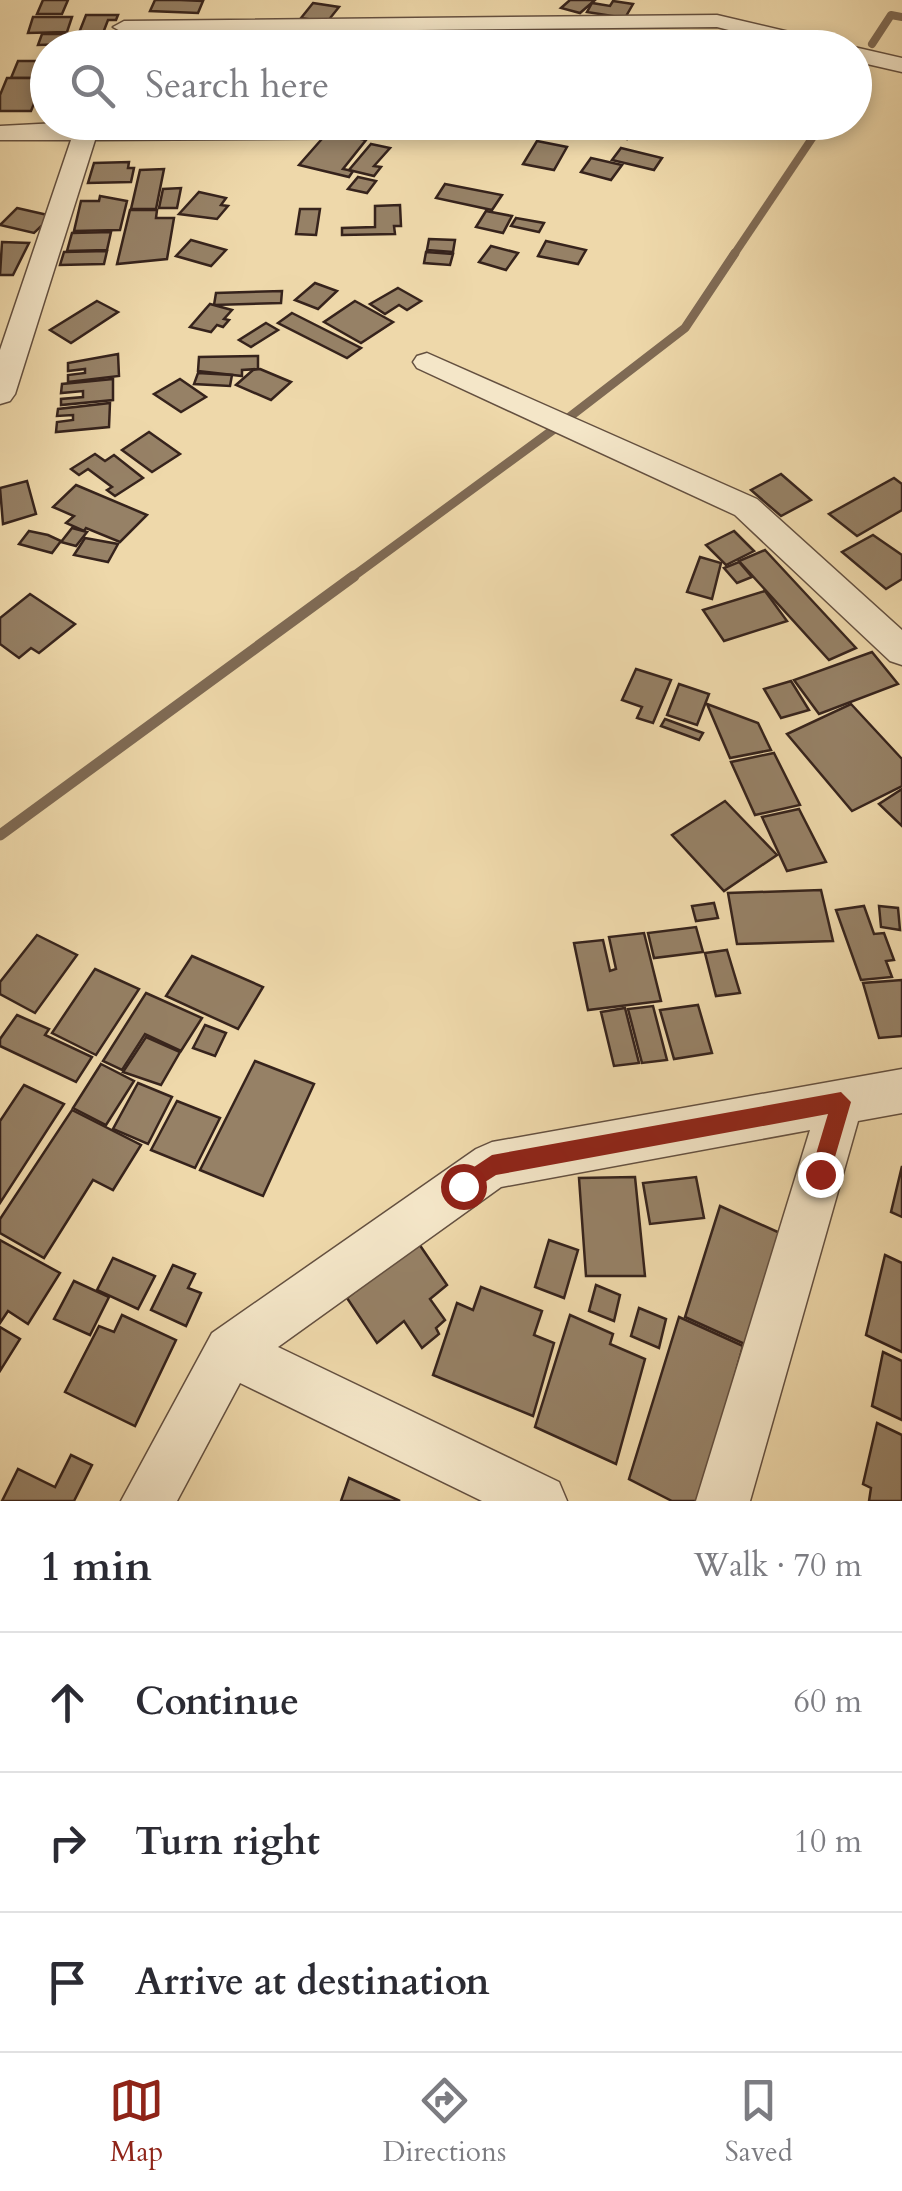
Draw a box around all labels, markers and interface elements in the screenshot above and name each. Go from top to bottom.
search box [30,30,872,140]
icon: search [65,58,120,113]
text: Search here [145,59,329,111]
route end [798,1152,844,1198]
route start [441,1164,487,1210]
text: 1 min [40,1538,152,1595]
text: Walk · 70 m [694,1544,862,1588]
icon: ahead [40,1675,95,1730]
text: Continue [135,1676,299,1728]
text: 60 m [794,1680,862,1724]
icon: right [40,1815,95,1870]
text: Turn right [135,1816,320,1868]
text: 10 m [794,1820,862,1864]
icon: arrive [40,1955,95,2010]
text: Arrive at destination [135,1956,490,2008]
tab: Map [109,2073,164,2171]
tab: Directions [383,2073,506,2171]
tab: Saved [725,2073,793,2171]

